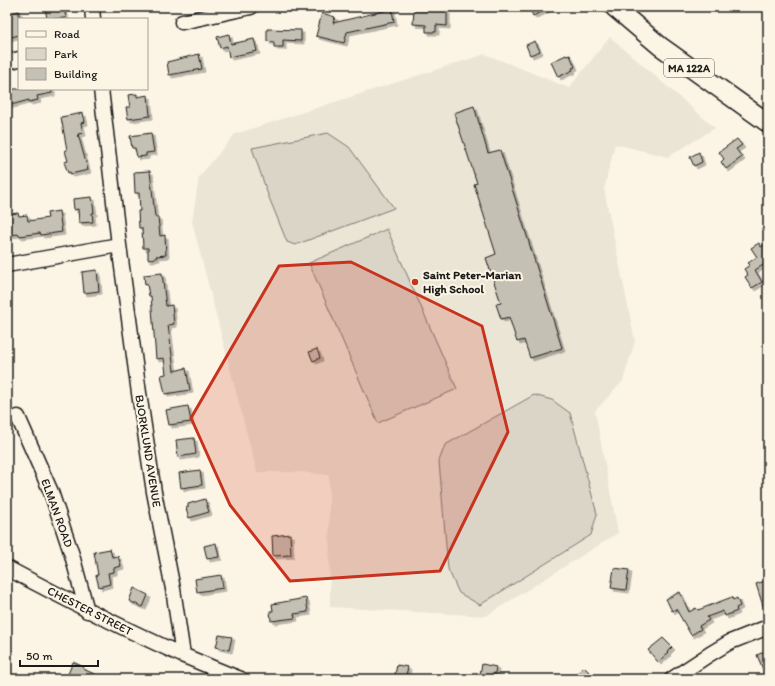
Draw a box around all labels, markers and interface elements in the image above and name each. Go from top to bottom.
legend [18,18,148,90]
text: Road [54,27,80,41]
text: Park [54,47,78,61]
road number: MA 122A [664,59,714,77]
text: Building [54,67,98,81]
place label: Saint Peter-Marian High School [423,268,522,297]
marker: Saint Peter-Marian High School [410,277,420,287]
street label: BJORKLUND AVENUE [132,394,164,509]
street label: ELMAN ROAD [38,477,76,550]
street label: CHESTER STREET [45,583,135,639]
scale bar [20,642,98,668]
text: 50 m [26,649,52,663]

